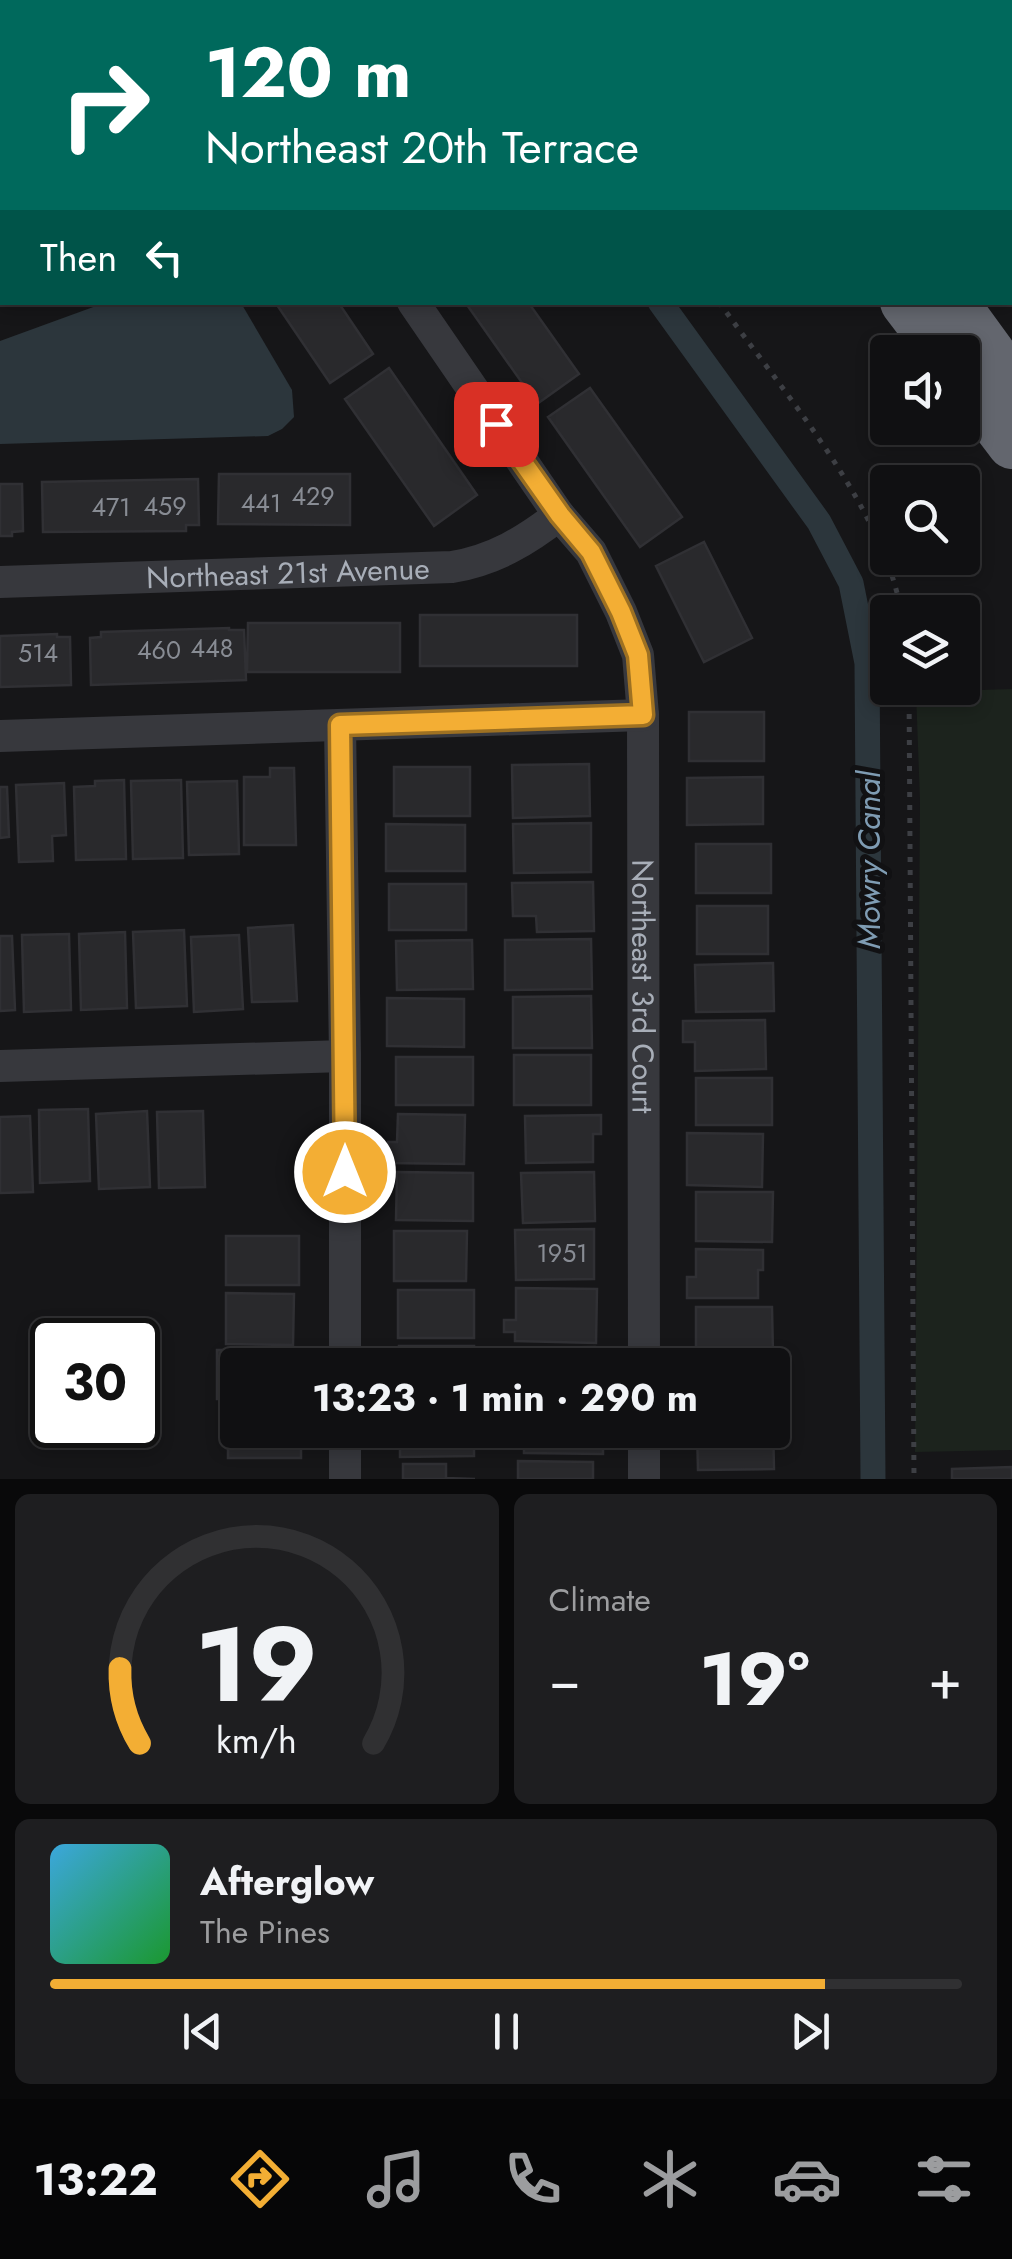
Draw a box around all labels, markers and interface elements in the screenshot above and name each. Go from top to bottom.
text: 120 m [205,22,411,123]
icon: right [40,40,170,170]
text: Northeast 20th Terrace [205,115,639,180]
text: Then [40,230,117,285]
icon: left [137,230,192,285]
map controls [870,335,980,705]
button: sound [870,335,980,445]
pin [454,382,539,467]
icon: arrive [469,397,524,452]
button: search [870,465,980,575]
house number: 429 [291,478,335,514]
house number: 441 [241,485,281,521]
house number: 459 [143,488,187,524]
house number: 471 [92,489,130,525]
street label: Northeast 21st Avenue [145,546,430,599]
button: layers [870,595,980,705]
house number: 448 [191,630,233,666]
house number: 460 [137,632,181,668]
house number: 514 [18,635,58,671]
water label: Mowry Canal [846,769,892,949]
street label: Northeast 3rd Court [622,859,665,1114]
position arrow [293,1120,397,1224]
house number: 1951 [536,1235,588,1271]
speed limit sign: 30 [30,1318,160,1448]
text: 13:23 · 1 min · 290 m [312,1370,698,1425]
text: Climate [549,1577,651,1623]
text: 19 [195,1590,318,1740]
text: 19° [699,1625,810,1733]
text: − [549,1640,581,1720]
text: + [928,1640,962,1720]
text: km/h [216,1715,297,1766]
text: Afterglow [200,1854,374,1909]
text: The Pines [200,1909,330,1955]
icon: previous [175,2004,230,2059]
icon: pause [479,2004,534,2059]
icon: next [783,2004,838,2059]
icon: directions [225,2144,295,2214]
icon: music [361,2144,431,2214]
icon: phone [498,2144,568,2214]
icon: climate [635,2144,705,2214]
icon: car [772,2144,842,2214]
icon: filters [909,2144,979,2214]
text: 13:22 [33,2147,158,2212]

